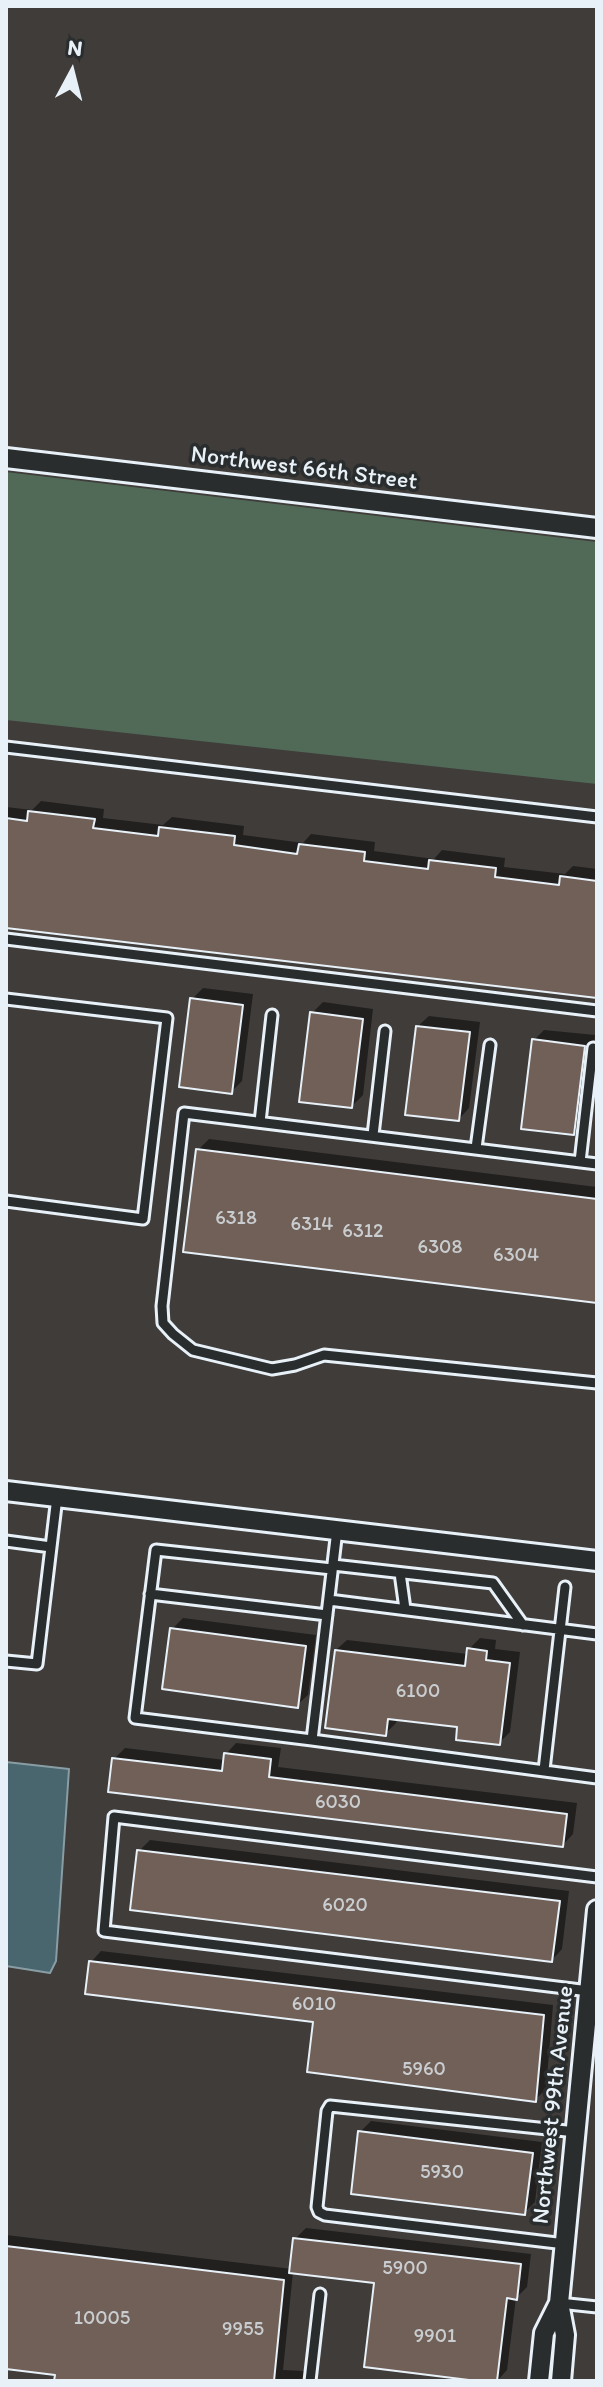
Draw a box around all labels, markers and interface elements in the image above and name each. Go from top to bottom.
north arrow [32,32,112,112]
text: N [66,33,84,62]
street label: Northwest 66th Street [189,441,419,497]
house number: 6318 [215,1207,257,1231]
house number: 6314 [291,1213,333,1237]
house number: 6312 [342,1220,384,1244]
house number: 6308 [418,1236,462,1260]
house number: 6304 [493,1244,539,1268]
house number: 6100 [396,1680,440,1704]
house number: 6030 [315,1791,361,1815]
house number: 6020 [322,1894,368,1918]
street label: Northwest 99th Avenue [527,1984,581,2226]
house number: 6010 [292,1993,336,2017]
house number: 5960 [402,2058,446,2082]
house number: 5930 [420,2161,464,2185]
house number: 5900 [382,2257,428,2281]
house number: 10005 [74,2307,130,2331]
house number: 9955 [222,2318,264,2342]
house number: 9901 [414,2325,456,2349]

